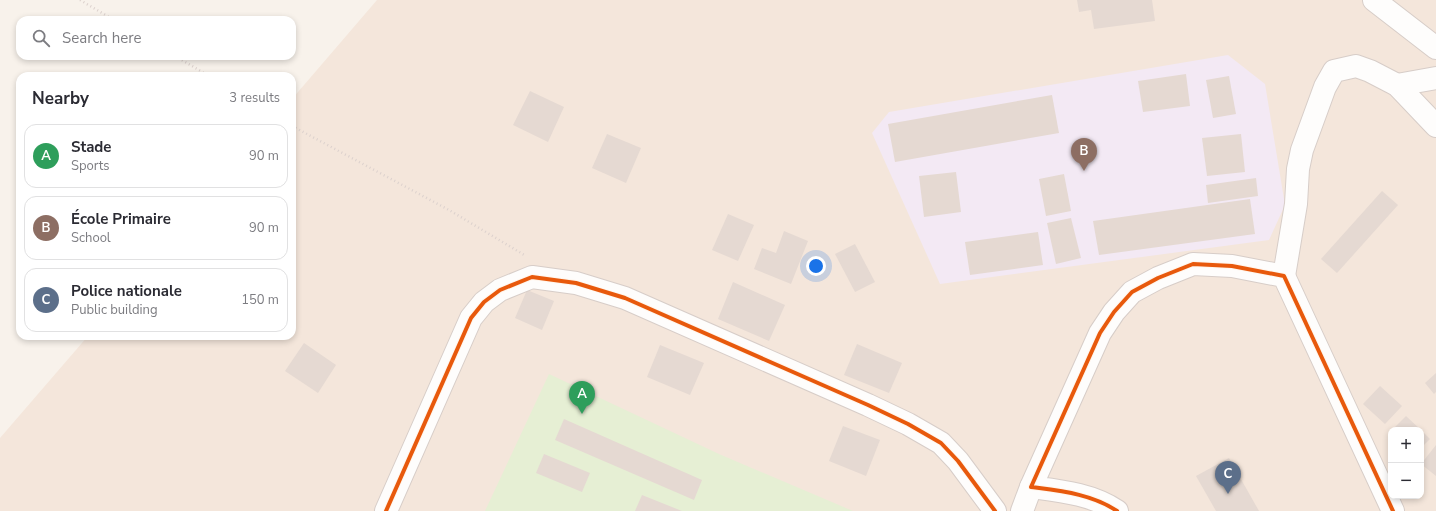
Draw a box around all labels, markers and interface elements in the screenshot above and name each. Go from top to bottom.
search box [16,16,296,60]
icon: search [30,27,52,49]
text: Search here [62,28,142,48]
text: Nearby [32,87,89,110]
text: 3 results [229,89,280,107]
text: Stade [71,137,112,157]
pin: B [1071,138,1097,171]
text: A [41,147,51,165]
text: 90 m [249,147,279,165]
text: Sports [71,157,110,175]
text: École Primaire [71,209,171,229]
text: B [42,219,50,237]
text: 90 m [249,219,279,237]
text: School [71,229,111,247]
your location [806,256,826,276]
text: Police nationale [71,281,182,301]
text: C [42,291,50,309]
text: 150 m [241,291,279,309]
text: Public building [71,301,158,319]
pin: A [569,381,595,414]
map controls [1388,427,1424,499]
button: + [1388,427,1424,463]
pin: C [1215,461,1241,494]
button: − [1388,463,1424,499]

